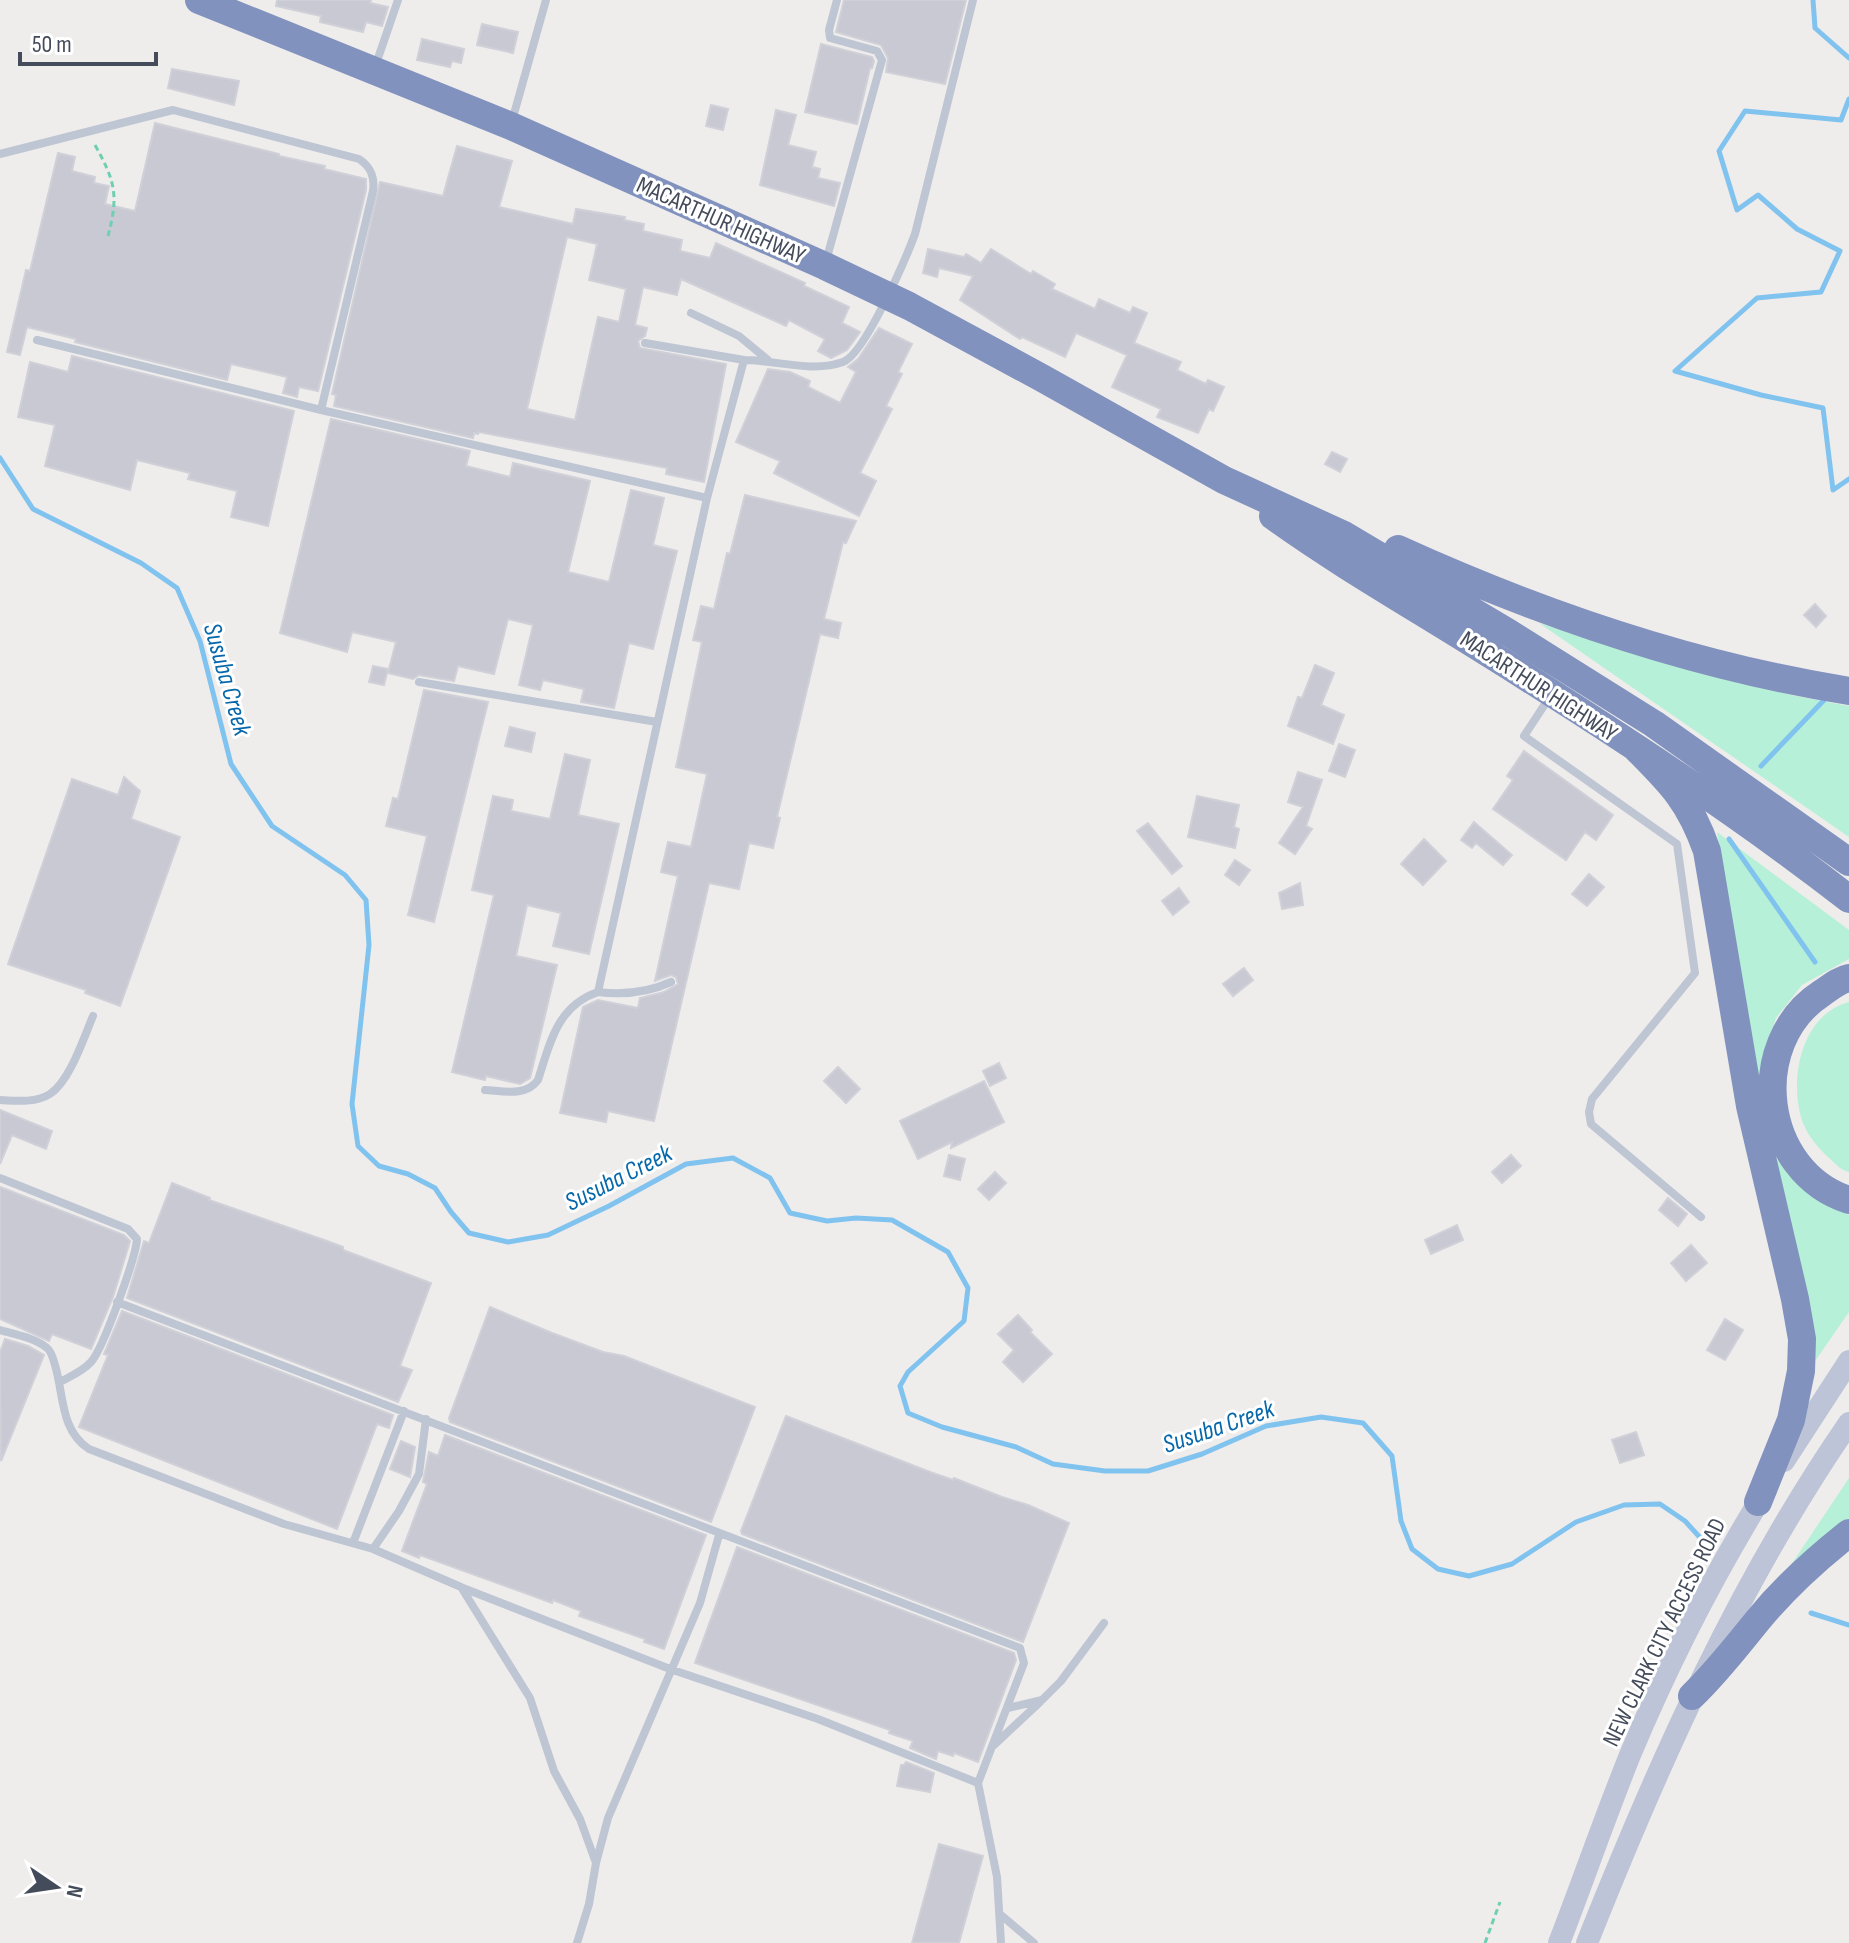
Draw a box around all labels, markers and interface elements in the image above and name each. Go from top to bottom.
scale bar [20,16,156,66]
text: 50 m [32,30,72,59]
street label: MACARTHUR HIGHWAY [632,170,810,271]
water label: Susuba Creek [196,620,258,741]
street label: MACARTHUR HIGHWAY [1455,625,1623,748]
water label: Susuba Creek [560,1138,678,1218]
water label: Susuba Creek [1159,1394,1279,1461]
street label: NEW CLARK CITY ACCESS ROAD [1597,1513,1732,1751]
north arrow [16,1847,96,1927]
text: N [60,1882,89,1900]

